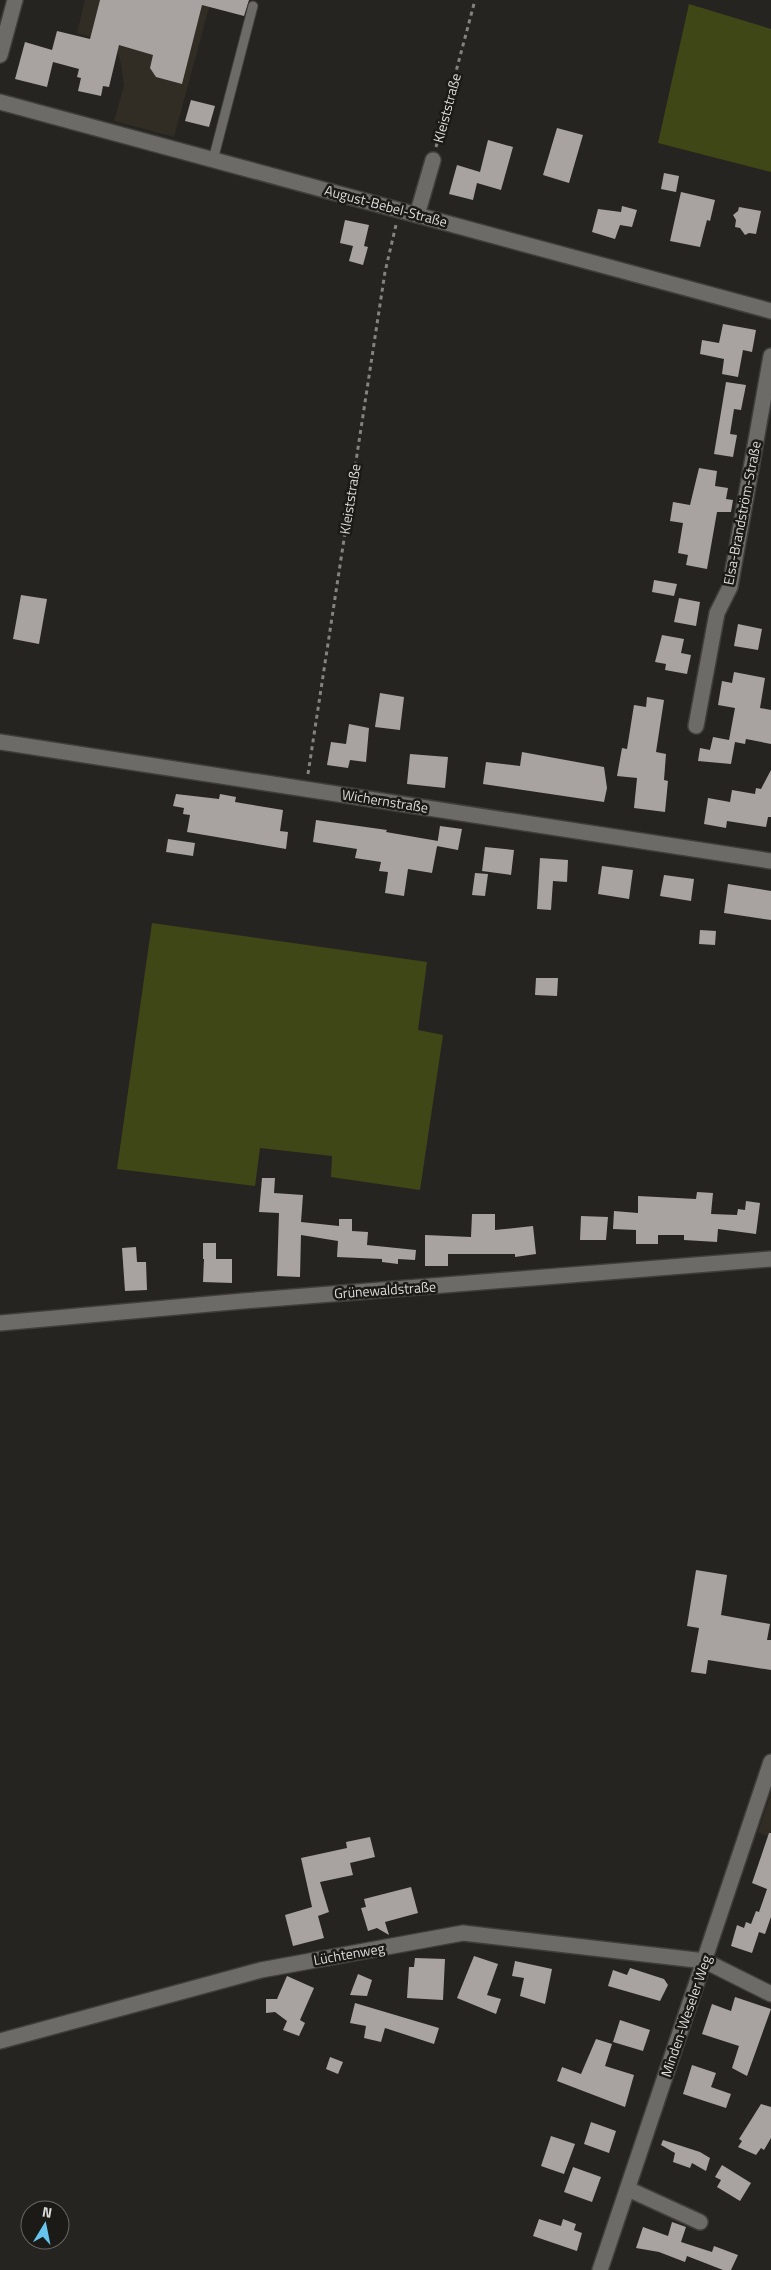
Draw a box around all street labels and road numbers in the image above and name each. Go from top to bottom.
street label: Kleiststraße [427,71,466,145]
street label: August-Bebel-Straße [323,179,450,232]
street label: Elsa-Brandström-Straße [717,439,766,587]
street label: Kleiststraße [334,462,365,536]
street label: Wichernstraße [341,783,430,818]
street label: Grünewaldstraße [333,1275,437,1304]
street label: Lüchtenweg [312,1937,386,1970]
street label: Minden-Weseler Weg [655,1952,716,2080]

